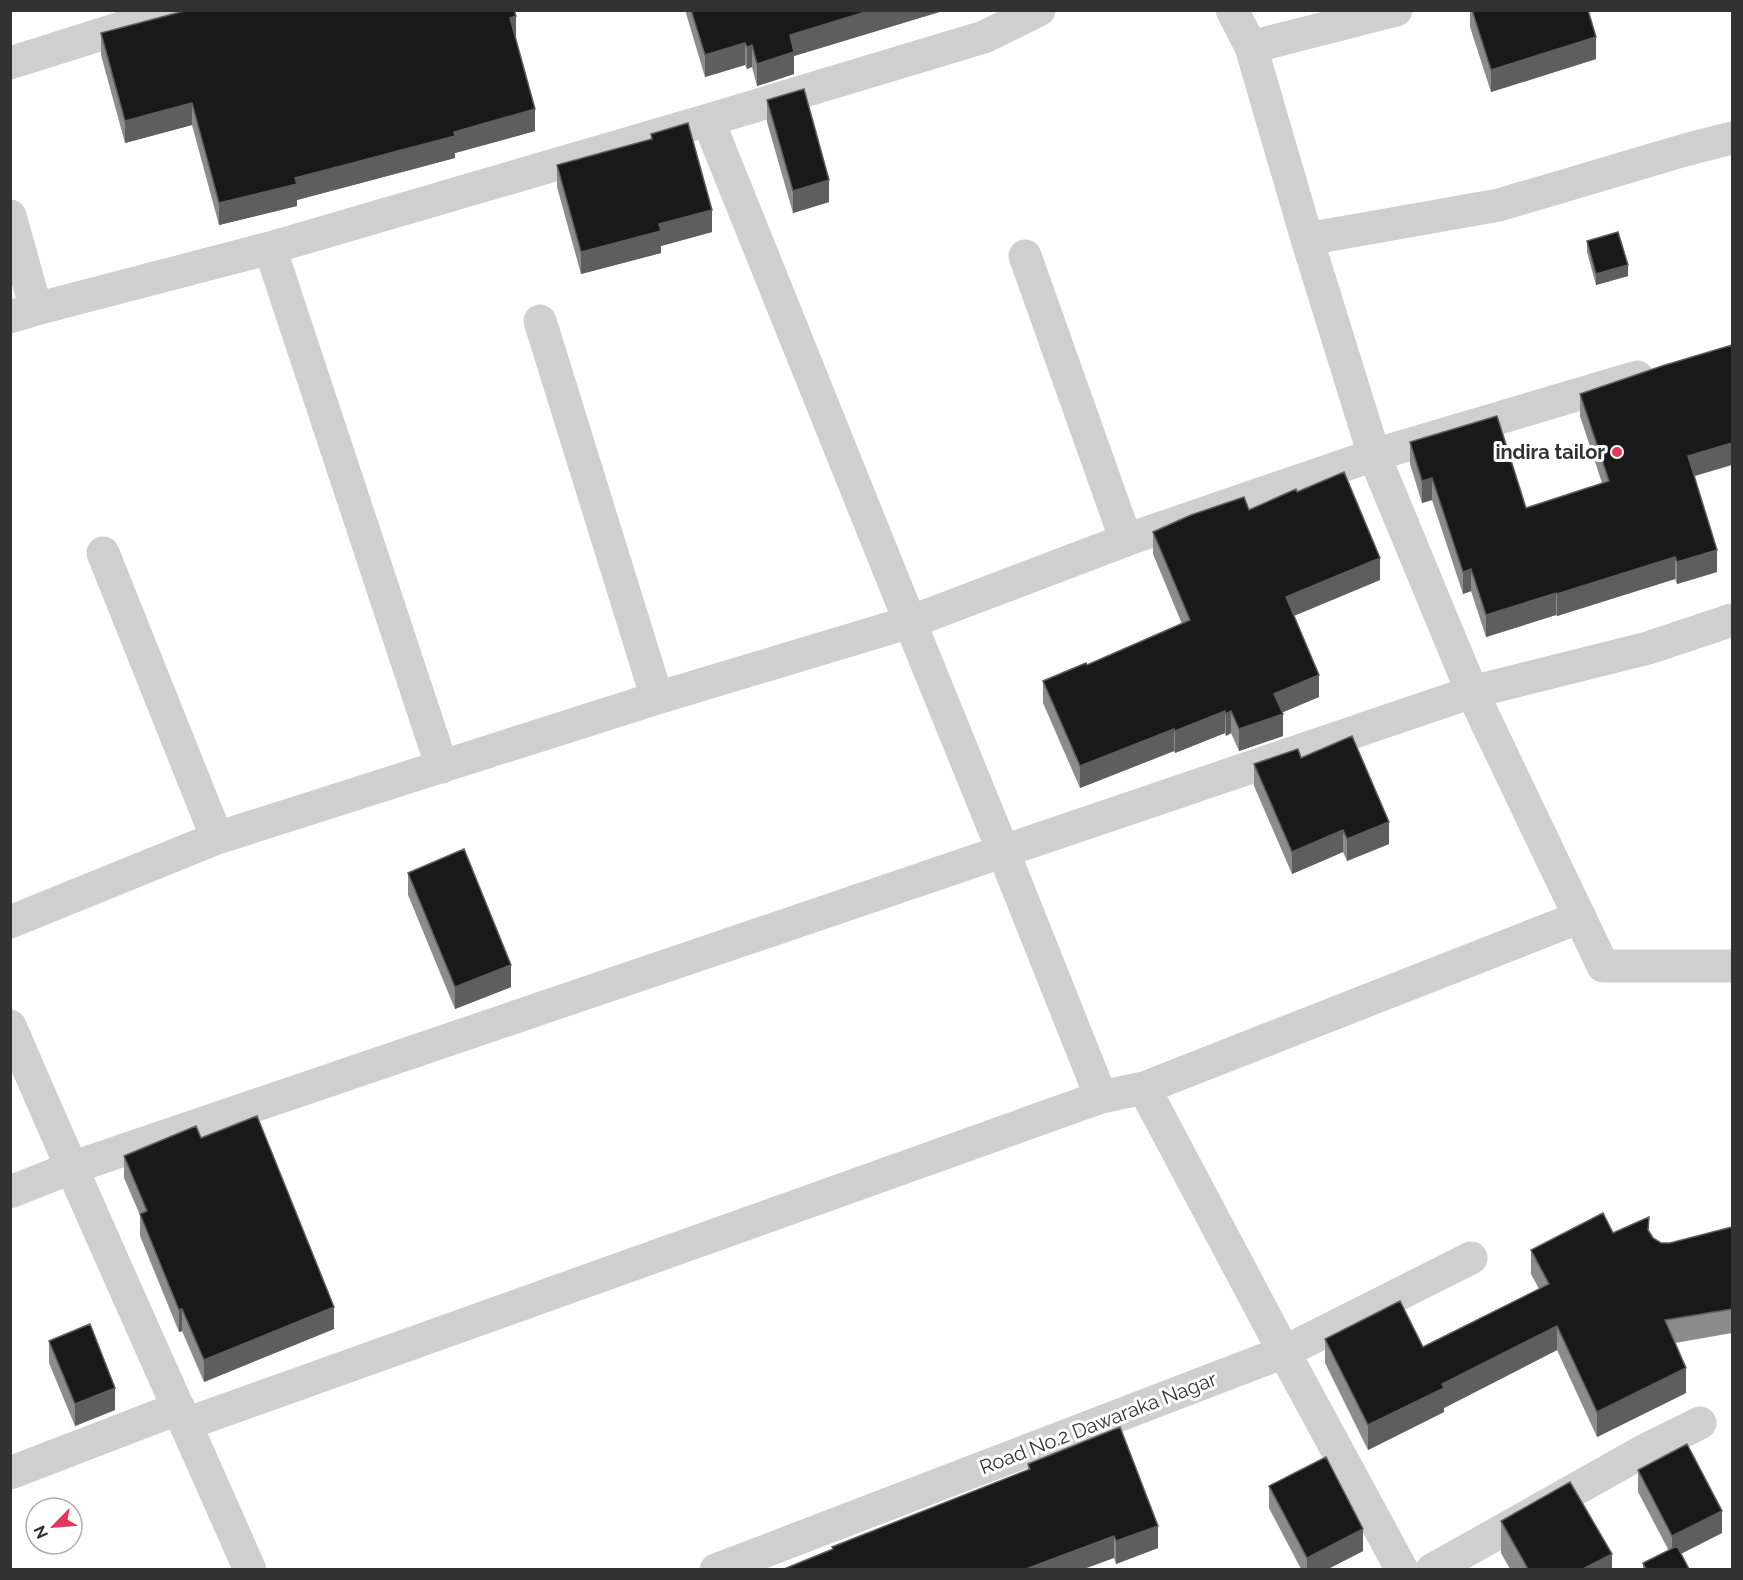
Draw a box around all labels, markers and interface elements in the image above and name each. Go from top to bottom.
place label: indira tailor [1495,440,1605,464]
marker: indira tailor [1610,445,1624,459]
street label: Road No.2 Dawaraka Nagar [976,1367,1220,1479]
north arrow [24,1496,84,1556]
text: N [30,1523,52,1542]

